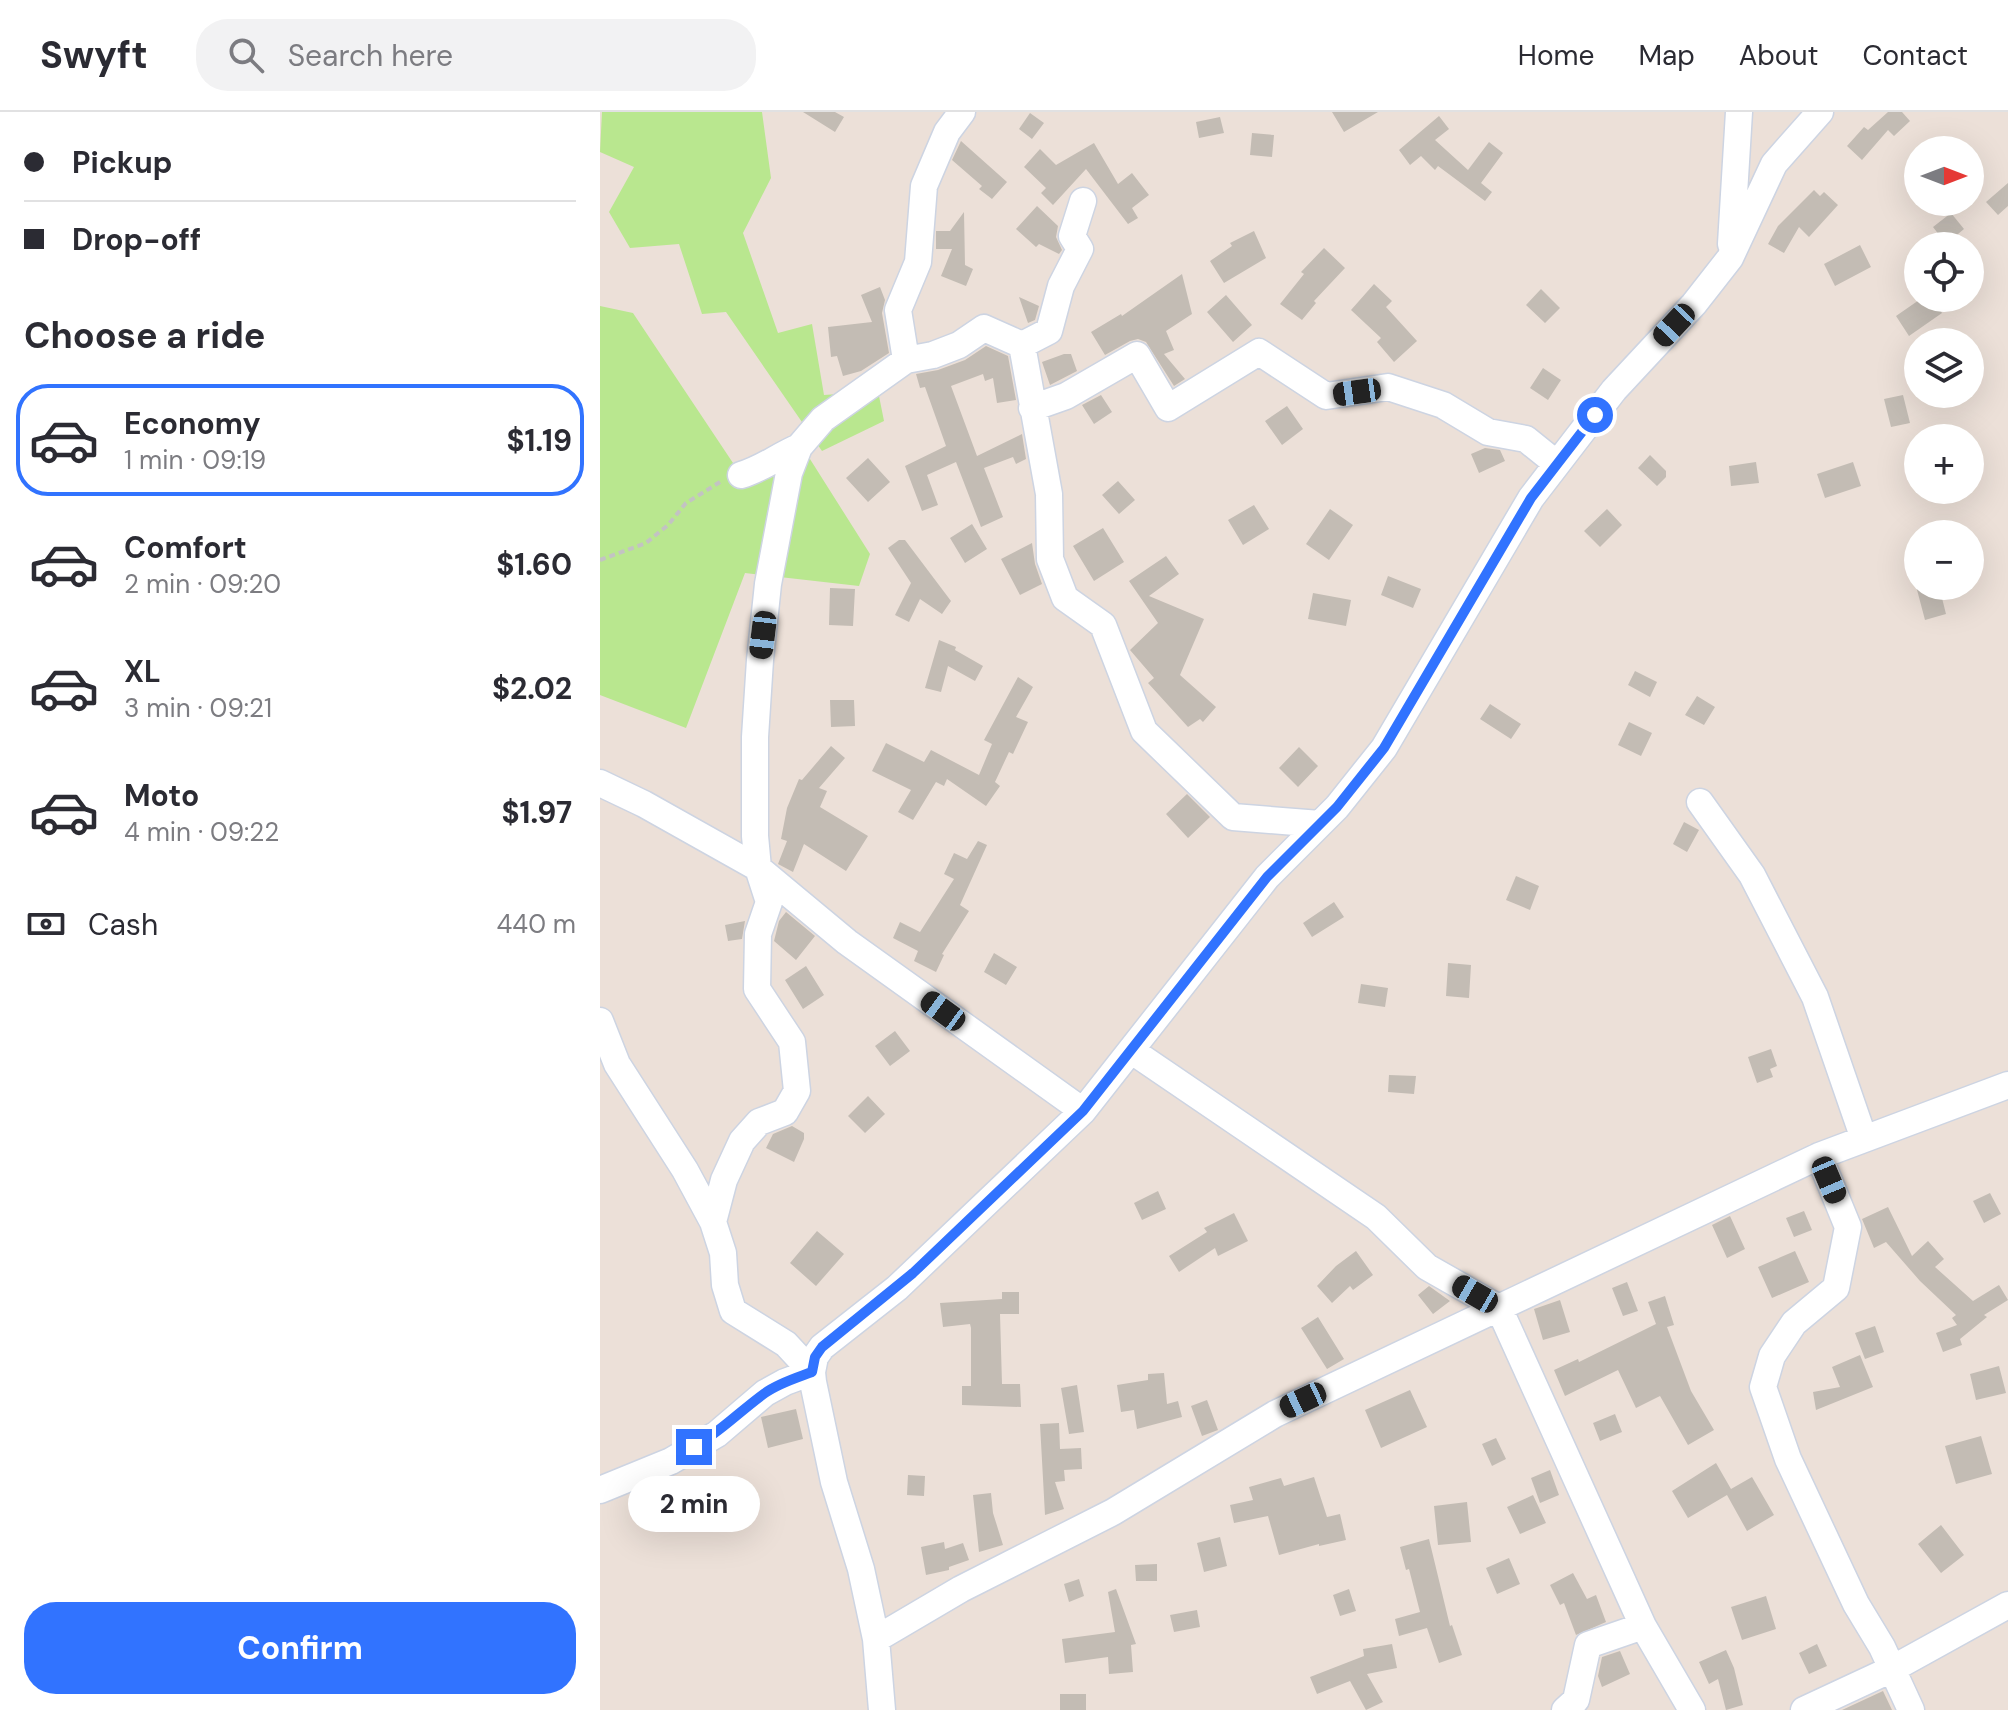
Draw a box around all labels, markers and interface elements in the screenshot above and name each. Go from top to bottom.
search box [196,19,756,91]
text: Swyft [40,30,148,80]
icon: search [224,33,268,77]
text: Search here [288,36,453,75]
text: Home [1518,37,1594,74]
text: Map [1638,37,1695,74]
text: About [1739,37,1818,74]
text: Contact [1862,37,1968,74]
north arrow [1904,136,1984,216]
map controls [1904,136,1984,600]
text: Pickup [72,143,172,182]
text: Drop-off [72,220,201,259]
button: locate [1904,232,1984,312]
car [1649,299,1699,351]
text: Choose a ride [24,312,265,359]
button: layers [1904,328,1984,408]
car [1332,377,1382,407]
route start [1577,397,1613,433]
icon: car [28,404,100,476]
text: Economy [124,404,261,443]
text: $1.19 [506,421,572,460]
button: + [1904,424,1984,504]
text: 1 min · 09:19 [124,443,266,477]
button: − [1904,520,1984,600]
icon: car [28,528,100,600]
text: Comfort [124,528,247,567]
text: $1.60 [496,545,572,584]
text: 2 min · 09:20 [124,567,281,601]
car [748,610,778,660]
icon: car [28,652,100,724]
text: XL [124,652,161,691]
text: $2.02 [492,669,572,708]
text: 3 min · 09:21 [124,691,272,725]
icon: car [28,776,100,848]
text: Moto [124,776,199,815]
text: $1.97 [501,793,572,832]
text: 4 min · 09:22 [124,815,279,849]
icon: cash [24,902,68,946]
text: Cash [88,905,158,944]
text: 440 m [497,907,576,941]
car [917,987,969,1035]
car [1809,1153,1849,1207]
car [1448,1272,1502,1316]
car [1276,1379,1330,1421]
route end [676,1429,712,1465]
callout: 2 min [628,1475,760,1531]
text: 2 min [660,1487,728,1521]
button: Confirm [24,1602,576,1694]

